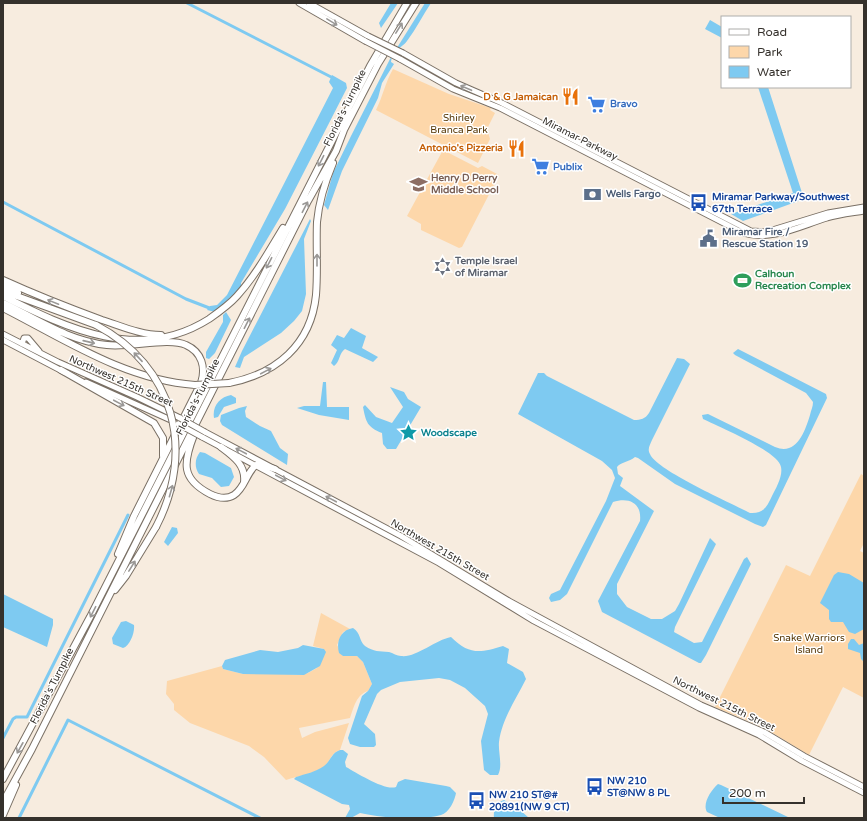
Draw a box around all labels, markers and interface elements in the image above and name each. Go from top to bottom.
legend [721,16,851,88]
one-way arrow [326,19,338,27]
one-way arrow [396,22,404,34]
text: Road [757,25,787,39]
text: Park [757,45,783,59]
text: Water [757,65,792,79]
street label: Florida's Turnpike [321,67,369,148]
one-way arrow [460,83,472,91]
restaurant icon: D & G Jamaican [561,87,581,107]
place label: D & G Jamaican [483,91,558,103]
supermarket icon: Bravo [587,94,607,114]
place label: Bravo [610,98,638,110]
park label: Shirley Branca Park [430,112,488,136]
street label: Miramar Parkway [540,115,620,163]
restaurant icon: Antonio's Pizzeria [506,138,526,158]
place label: Antonio's Pizzeria [419,142,503,154]
one-way arrow [317,155,324,167]
supermarket icon: Publix [530,157,550,177]
place label: Publix [553,161,583,173]
place label: Henry D Perry Middle School [431,172,499,196]
school or university icon: Henry D Perry Middle School [408,174,428,194]
bank icon: Wells Fargo [583,184,603,204]
place label: Wells Fargo [606,188,661,200]
place label: Miramar Parkway/Southwest 67th Terrace [712,191,850,215]
bus stop icon: Miramar Parkway/Southwest 67th Terrace [689,193,709,213]
one-way arrow [302,201,310,213]
place label: Miramar Fire / Rescue Station 19 [722,226,808,250]
public building icon: Miramar Fire / Rescue Station 19 [699,228,719,248]
one-way arrow [313,254,321,267]
place label: Temple Israel of Miramar [454,255,518,279]
one-way arrow [265,257,273,269]
synagogue icon: Temple Israel of Miramar [432,257,452,277]
place label: Calhoun Recreation Complex [755,268,851,292]
sports icon: Calhoun Recreation Complex [732,270,752,290]
one-way arrow [48,297,60,305]
one-way arrow [244,317,251,329]
one-way arrow [82,338,95,346]
one-way arrow [134,352,143,362]
street label: Northwest 215th Street [67,353,175,409]
street label: Florida's Turnpike [174,357,223,437]
one-way arrow [260,367,272,374]
one-way arrow [113,400,125,407]
place icon: Woodscape [398,423,418,443]
place label: Woodscape [421,427,477,439]
one-way arrow [235,447,247,454]
one-way arrow [274,475,286,483]
one-way arrow [168,484,175,497]
one-way arrow [326,495,338,503]
street label: Northwest 215th Street [388,517,492,583]
one-way arrow [128,561,137,572]
one-way arrow [88,606,96,618]
park label: Snake Warriors Island [773,632,845,656]
street label: Florida's Turnpike [28,646,77,726]
street label: Northwest 215th Street [671,674,777,734]
one-way arrow [15,742,23,754]
place label: NW 210 ST@NW 8 PL [607,775,670,799]
bus stop icon: NW 210 ST@NW 8 PL [584,777,604,797]
scale bar [723,779,804,805]
text: 200 m [729,786,766,800]
place label: NW 210 ST@# 20891(NW 9 CT) [489,789,569,813]
bus stop icon: NW 210 ST@# 20891(NW 9 CT) [466,791,486,811]

